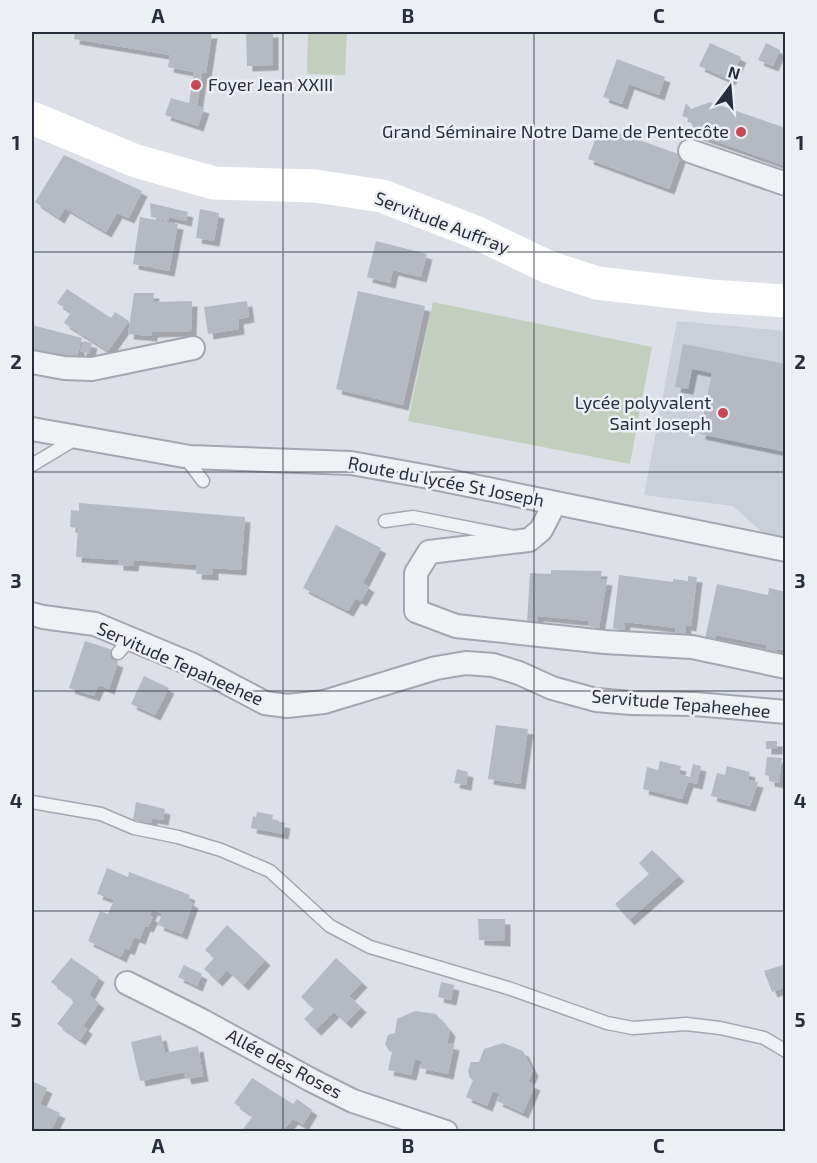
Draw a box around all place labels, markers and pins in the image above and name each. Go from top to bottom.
place label: Foyer Jean XXIII [208,73,333,95]
marker: Foyer Jean XXIII [189,78,203,92]
place label: Grand Séminaire Notre Dame de Pentecôte [382,120,729,142]
marker: Grand Séminaire Notre Dame de Pentecôte [734,125,748,139]
place label: Lycée polyvalent Saint Joseph [575,391,711,434]
marker: Lycée polyvalent Saint Joseph [716,406,730,420]

